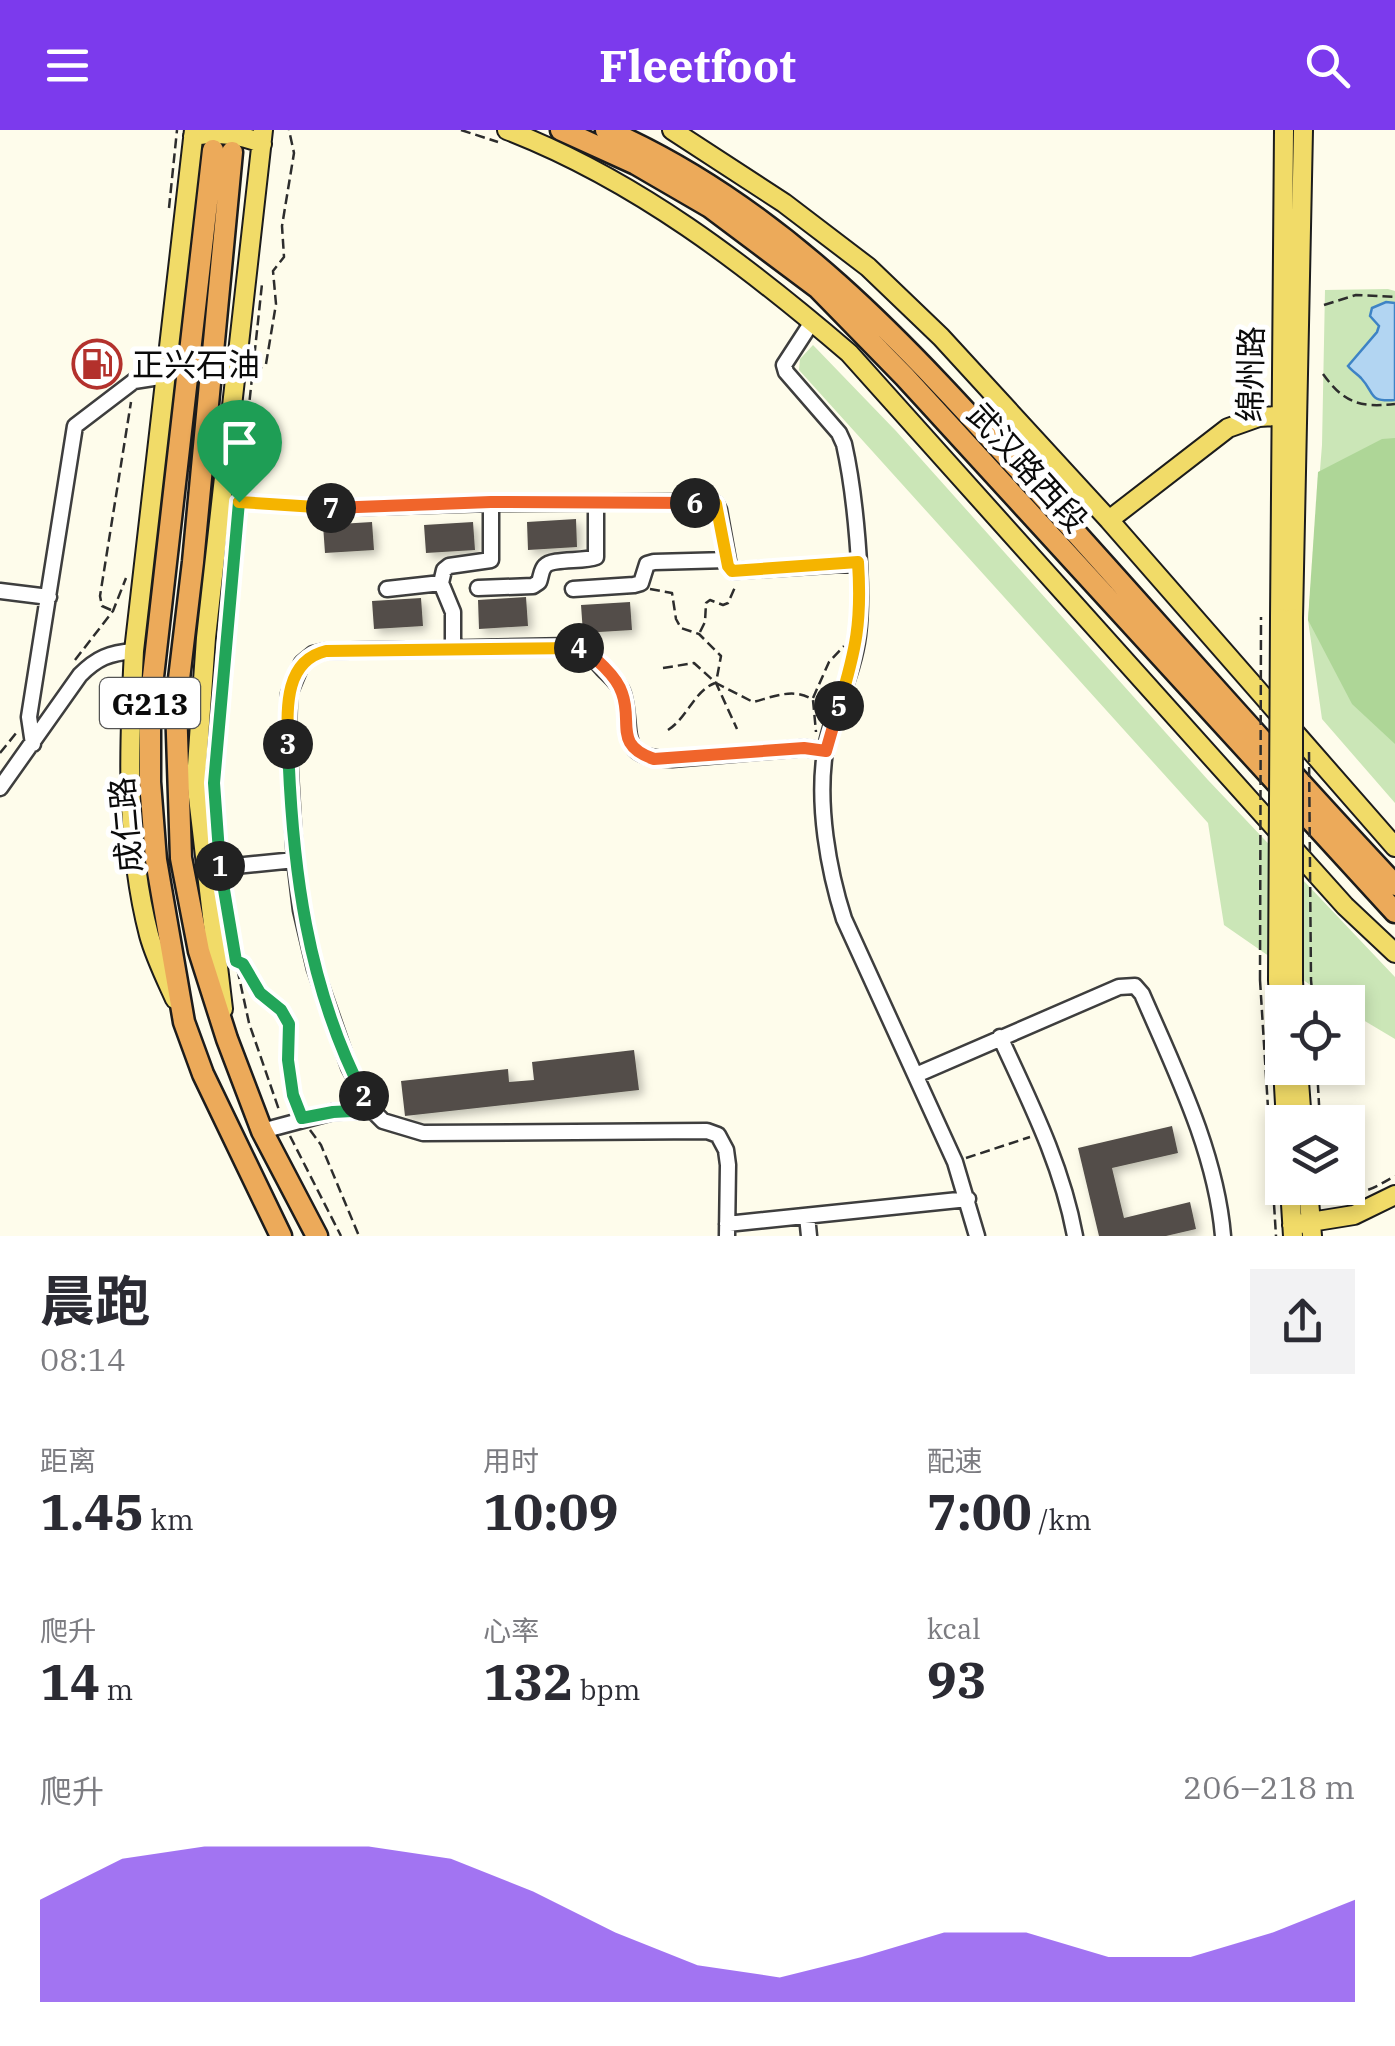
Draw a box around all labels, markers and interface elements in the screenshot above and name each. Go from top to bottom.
text: Fleetfoot [599,36,796,94]
icon: menu [40,38,95,93]
icon: search [1300,38,1355,93]
street label: 绵州路 [1228,326,1272,422]
fuel station icon: 正兴石油 [71,338,123,390]
place label: 正兴石油 [132,343,260,385]
street label: 武汉路西段 [959,393,1097,541]
pin [197,400,282,503]
icon: arrive [212,415,267,470]
pin: 6 [670,478,720,528]
pin: 7 [306,483,356,533]
text: 6 [687,484,703,521]
text: 7 [323,489,339,526]
pin: 4 [554,623,604,673]
text: 4 [571,629,587,666]
road number: G213 [100,678,200,728]
pin: 5 [814,681,864,731]
text: 5 [831,687,847,724]
pin: 3 [263,719,313,769]
text: 3 [280,725,296,762]
street label: 成仁路 [100,775,150,875]
pin: 1 [195,841,245,891]
text: 1 [212,847,228,884]
map controls [1265,985,1365,1205]
button: locate [1265,985,1365,1085]
pin: 2 [339,1071,389,1121]
text: 2 [356,1077,372,1114]
button: layers [1265,1105,1365,1205]
text: 晨跑 [40,1265,150,1336]
button: share [1250,1269,1355,1374]
text: 08:14 [40,1338,126,1380]
text: 距离 [40,1442,96,1479]
text: 用时 [483,1442,539,1479]
text: 配速 [927,1442,983,1479]
text: 1.45 [40,1479,144,1544]
text: 10:09 [483,1479,618,1544]
text: 7:00 [927,1479,1032,1544]
text: km [144,1501,194,1538]
text: /km [1032,1501,1092,1538]
text: kcal [927,1610,981,1647]
text: 爬升 [40,1612,96,1649]
text: 心率 [483,1612,539,1649]
text: 93 [927,1647,987,1712]
text: 14 [40,1649,100,1714]
text: 132 [483,1649,573,1714]
text: m [100,1671,133,1708]
text: bpm [573,1671,640,1708]
text: 206–218 m [1183,1766,1355,1808]
text: 爬升 [40,1770,104,1812]

